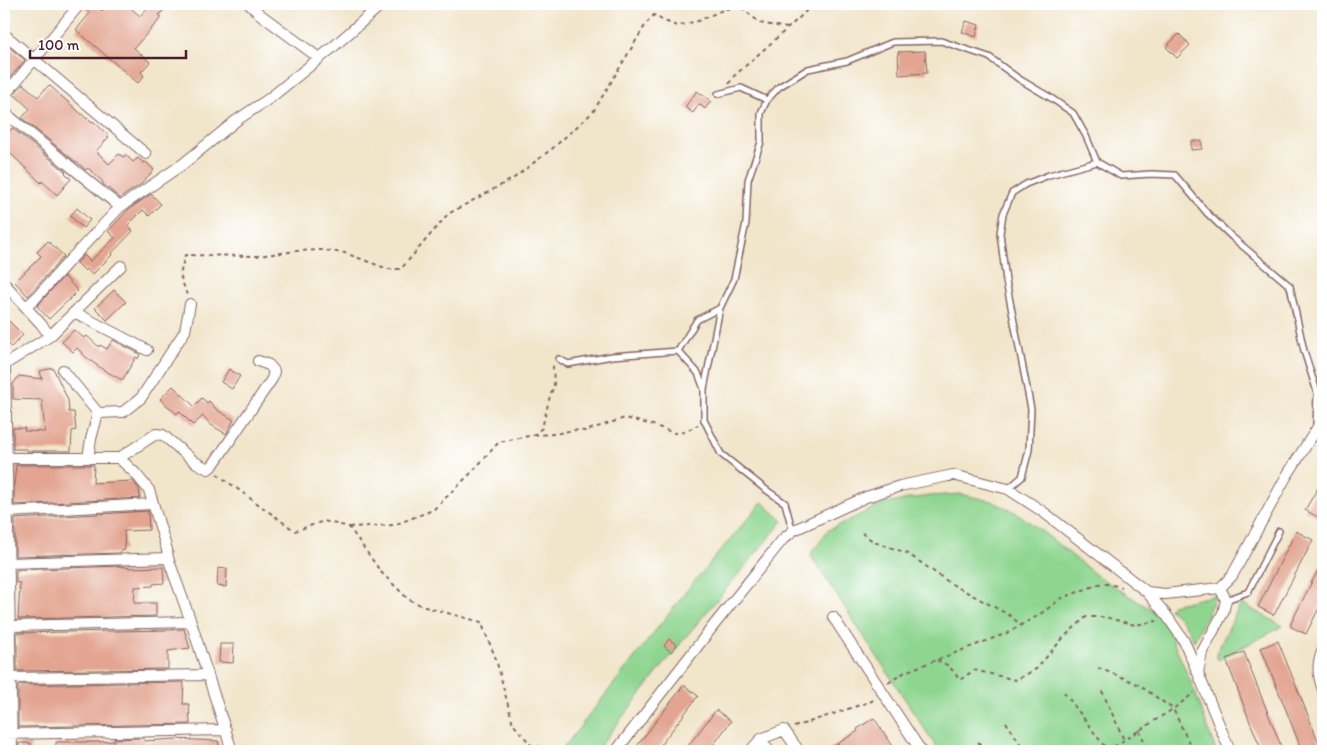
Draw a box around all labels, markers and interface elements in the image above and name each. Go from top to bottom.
scale bar [30,28,186,60]
text: 100 m [38,36,80,54]

